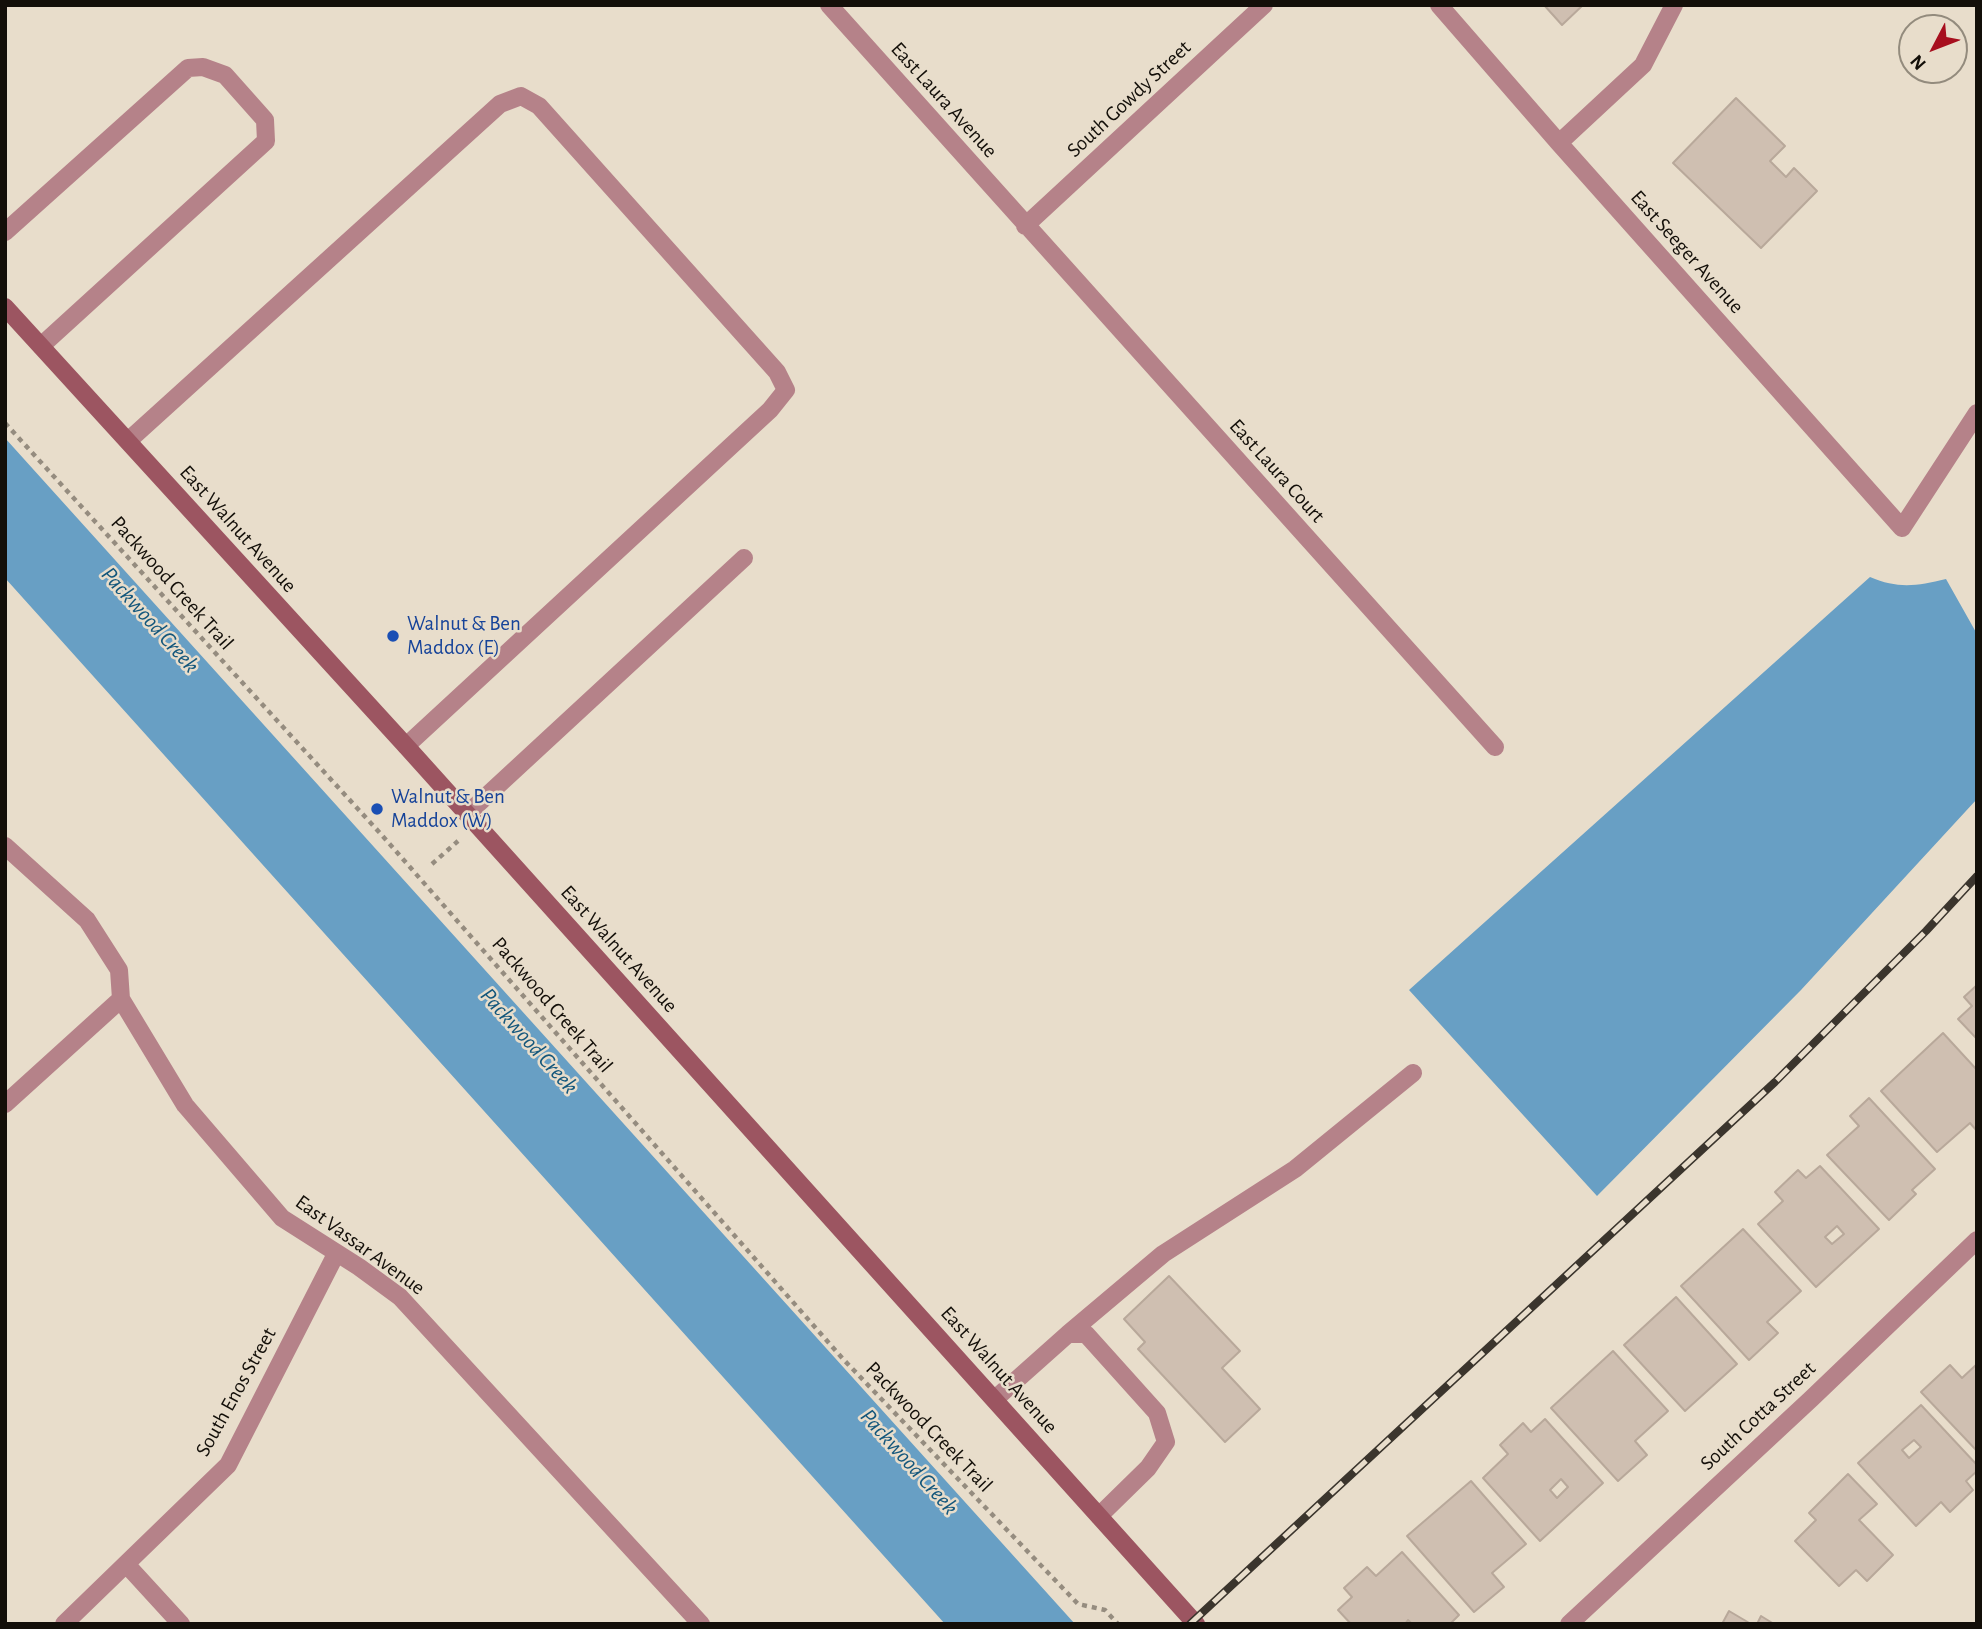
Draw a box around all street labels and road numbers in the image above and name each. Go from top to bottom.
street label: South Gowdy Street [1062,35,1196,163]
street label: East Laura Avenue [885,37,1003,163]
street label: East Seeger Avenue [1625,185,1749,319]
street label: East Laura Court [1224,414,1330,528]
street label: East Walnut Avenue [174,460,302,598]
street label: Packwood Creek Trail [105,511,239,655]
street label: East Walnut Avenue [555,880,683,1018]
street label: Packwood Creek Trail [486,932,618,1078]
street label: East Vassar Avenue [290,1189,430,1301]
street label: East Walnut Avenue [935,1301,1063,1439]
street label: South Enos Street [190,1323,282,1461]
street label: Packwood Creek Trail [860,1356,998,1498]
street label: South Cotta Street [1695,1356,1821,1476]

